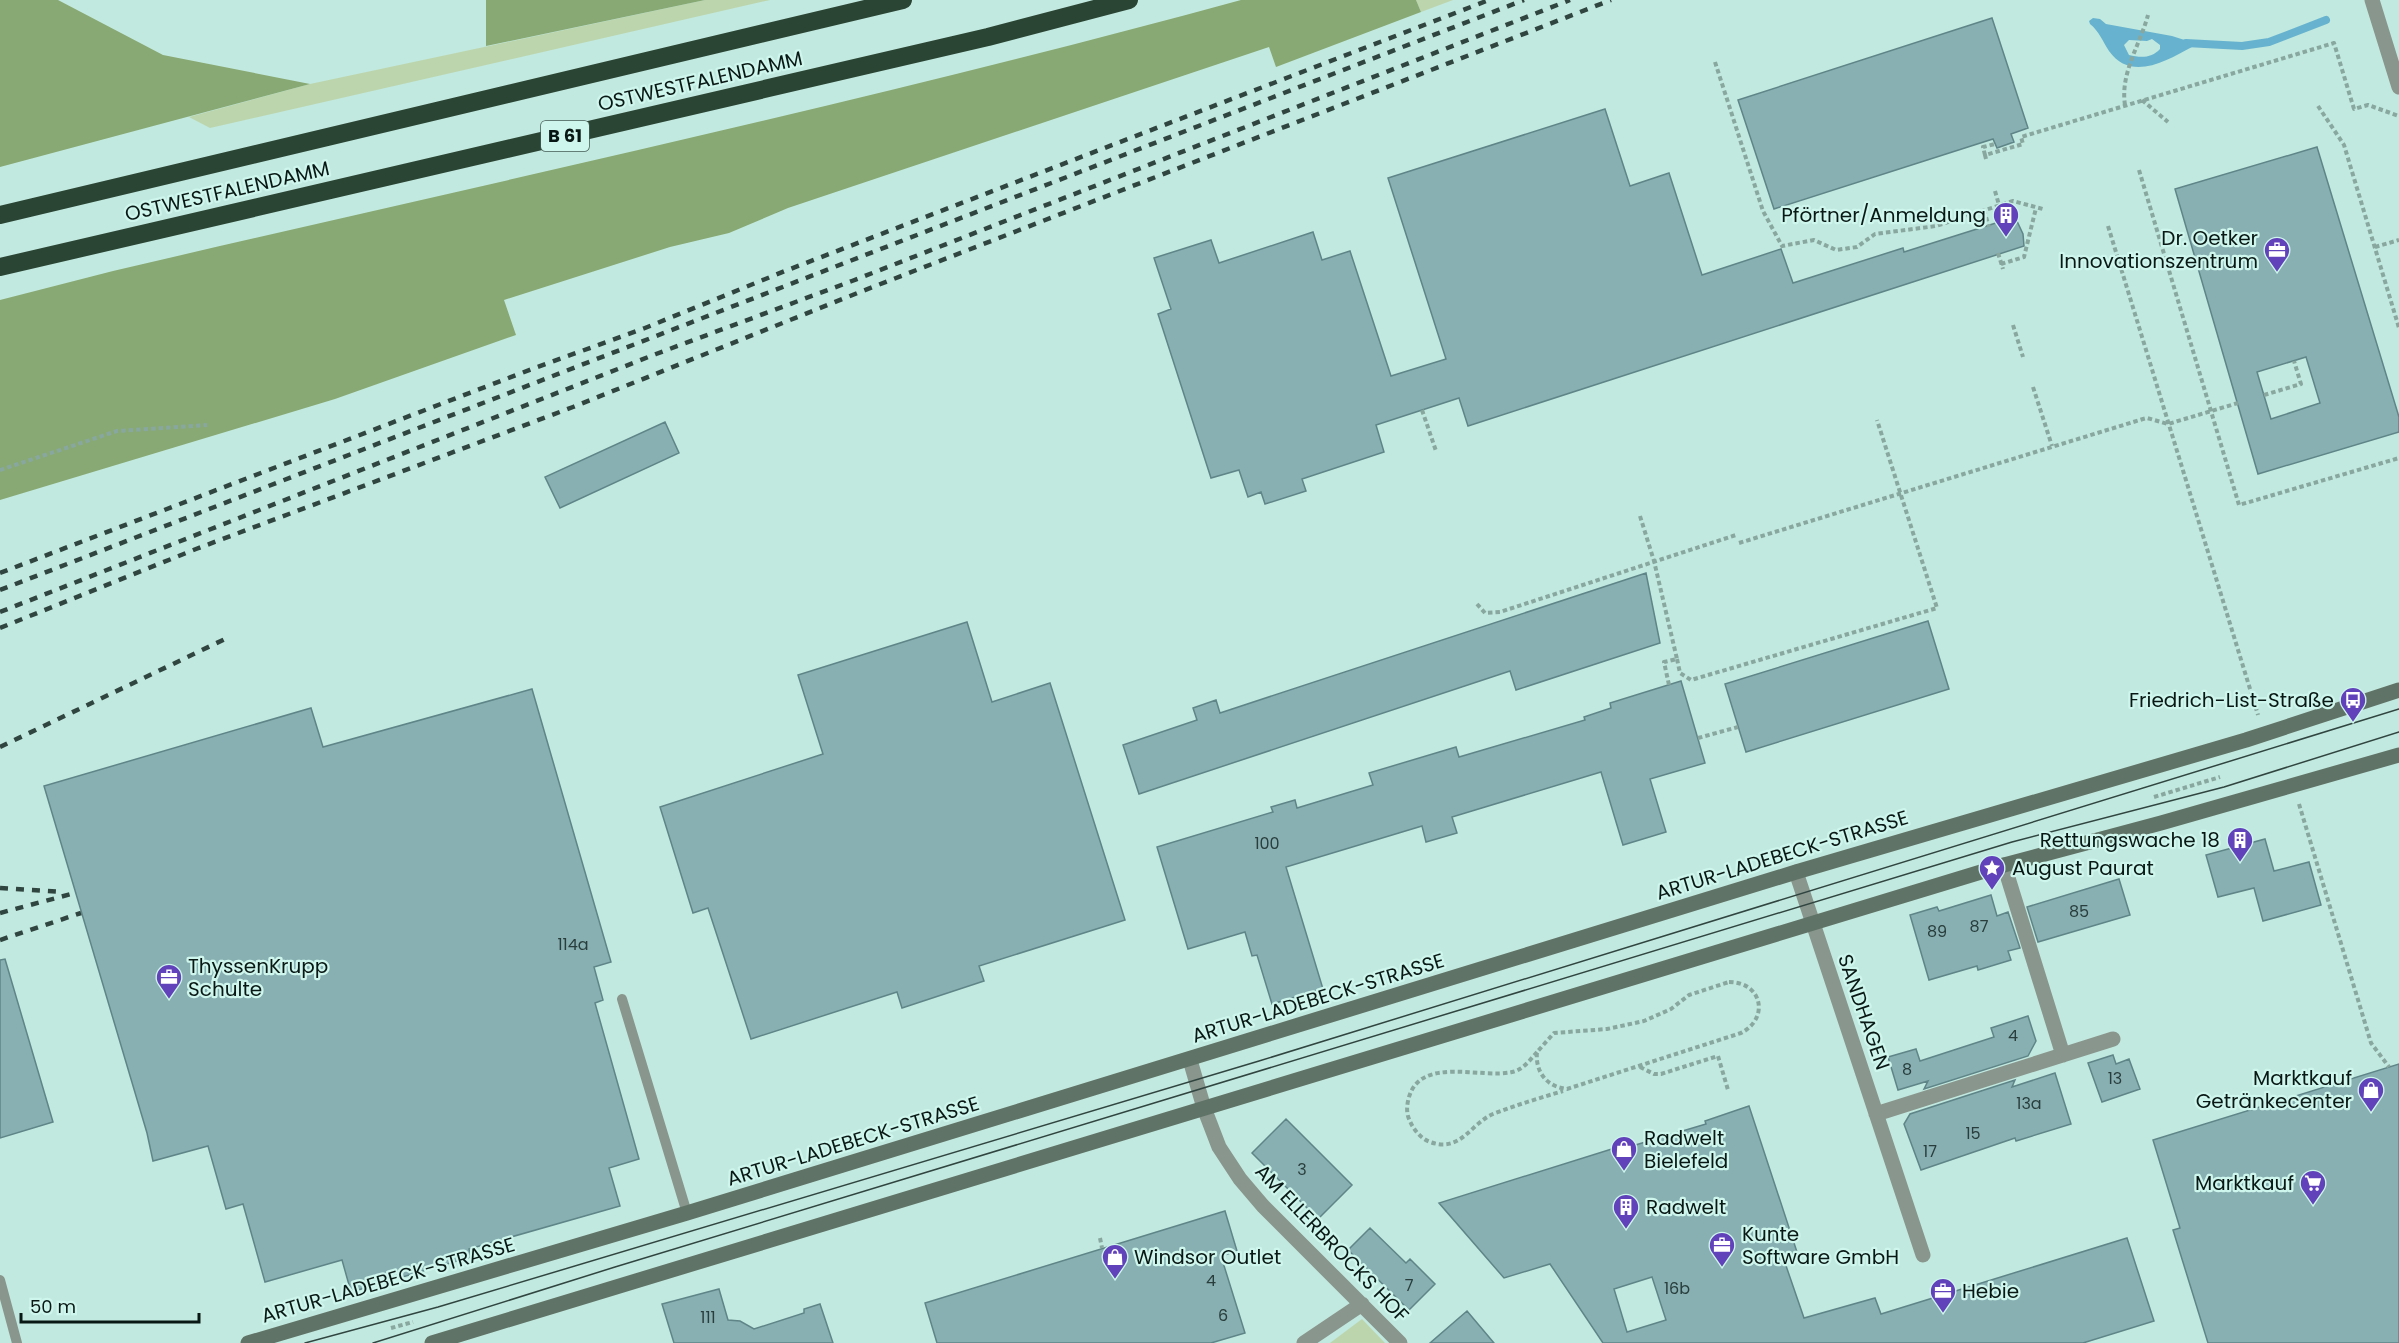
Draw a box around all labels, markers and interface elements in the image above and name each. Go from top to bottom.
street label: OSTWESTFALENDAMM [595,44,805,118]
road number: B 61 [541,121,589,151]
street label: OSTWESTFALENDAMM [122,154,332,228]
building icon: Pförtner/Anmeldung [1991,200,2021,238]
place label: Pförtner/Anmeldung [1781,201,1986,229]
place label: Dr. Oetker Innovationszentrum [2059,224,2258,275]
office icon: Dr. Oetker Innovationszentrum [2262,235,2292,273]
bus stop icon: Friedrich-List-Straße [2338,685,2368,723]
place label: Friedrich-List-Straße [2129,686,2334,714]
street label: ARTUR-LADEBECK-STRASSE [1652,803,1912,907]
building icon: Rettungswache 18 [2225,825,2255,863]
place label: Rettungswache 18 [2040,826,2220,854]
house number: 100 [1254,832,1280,855]
place icon: August Paurat [1977,853,2007,891]
place label: August Paurat [2012,854,2154,882]
house number: 85 [2069,900,2089,923]
house number: 87 [1970,915,1989,938]
house number: 89 [1927,920,1947,943]
house number: 114a [557,933,589,956]
street label: ARTUR-LADEBECK-STRASSE [1188,946,1448,1050]
street label: SANDHAGEN [1831,950,1897,1074]
place label: ThyssenKrupp Schulte [188,952,328,1003]
office icon: ThyssenKrupp Schulte [154,962,184,1000]
house number: 4 [2008,1024,2018,1047]
house number: 8 [1902,1058,1912,1081]
place label: Marktkauf Getränkecenter [2196,1064,2352,1115]
house number: 13 [2108,1067,2122,1090]
shop icon: Marktkauf Getränkecenter [2356,1075,2386,1113]
street label: ARTUR-LADEBECK-STRASSE [723,1089,983,1193]
house number: 13a [2016,1092,2042,1115]
house number: 15 [1965,1122,1981,1145]
place label: Radwelt Bielefeld [1644,1124,1728,1175]
shop icon: Radwelt Bielefeld [1609,1134,1639,1172]
house number: 17 [1923,1140,1937,1163]
street label: AM ELLERBROCKS HOF [1249,1158,1415,1328]
house number: 3 [1297,1158,1307,1181]
supermarket icon: Marktkauf [2298,1168,2328,1206]
place label: Marktkauf [2195,1169,2294,1197]
building icon: Radwelt [1611,1192,1641,1230]
place label: Radwelt [1646,1193,1726,1221]
place label: Kunte Software GmbH [1742,1220,1899,1271]
street label: ARTUR-LADEBECK-STRASSE [258,1230,518,1330]
office icon: Kunte Software GmbH [1707,1230,1737,1268]
shop icon: Windsor Outlet [1100,1242,1130,1280]
place label: Windsor Outlet [1134,1243,1281,1271]
house number: 4 [1206,1269,1216,1292]
house number: 7 [1405,1274,1414,1297]
office icon: Hebie [1928,1276,1958,1314]
house number: 16b [1664,1277,1690,1300]
place label: Hebie [1962,1277,2019,1305]
scale bar [21,1286,200,1324]
text: 50 m [30,1294,76,1319]
house number: 6 [1218,1304,1228,1327]
house number: 111 [700,1306,716,1329]

